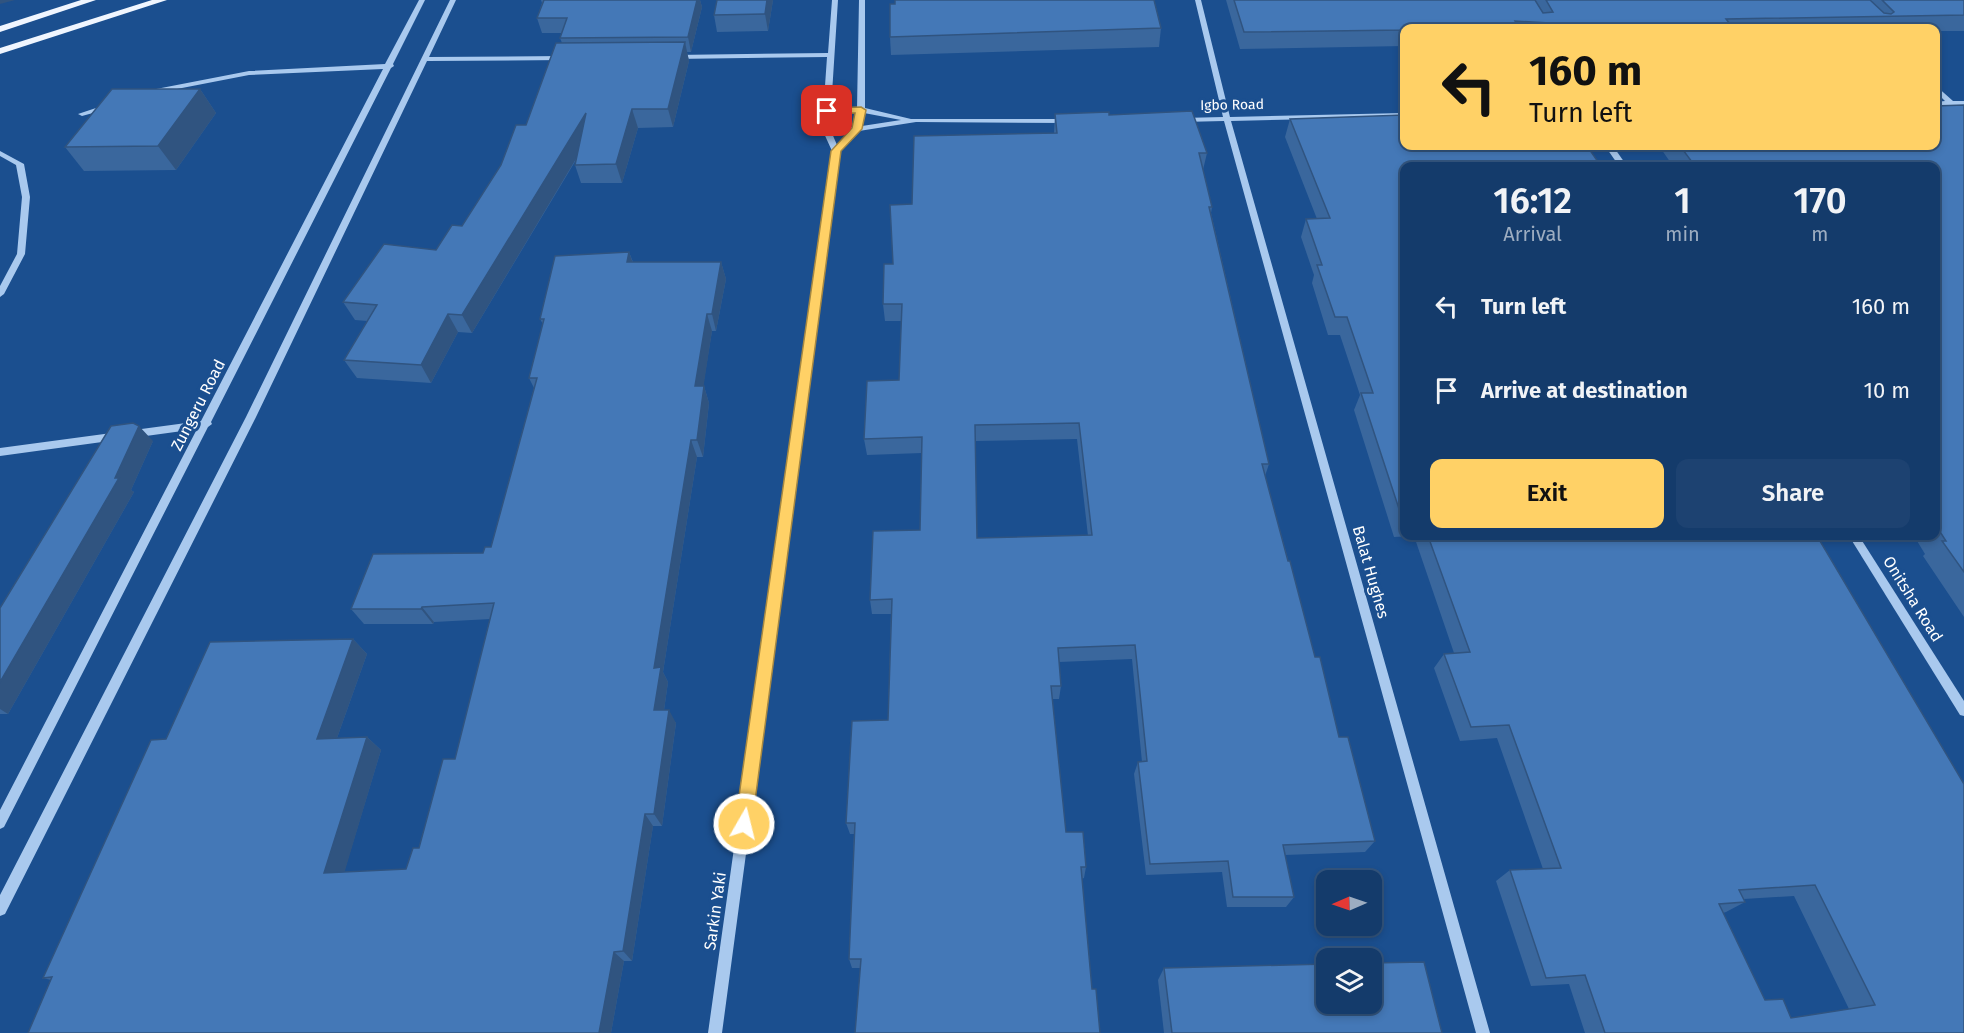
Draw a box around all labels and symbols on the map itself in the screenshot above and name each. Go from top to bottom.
pin [801,85,852,136]
street label: Igbo Road [1200,96,1264,114]
street label: Zungeru Road [167,356,229,454]
street label: Balat Hughes [1349,523,1393,621]
street label: Onitsha Road [1879,553,1947,645]
position arrow [712,792,776,856]
north arrow [1316,870,1382,936]
street label: Sarkin Yaki [700,871,730,951]

